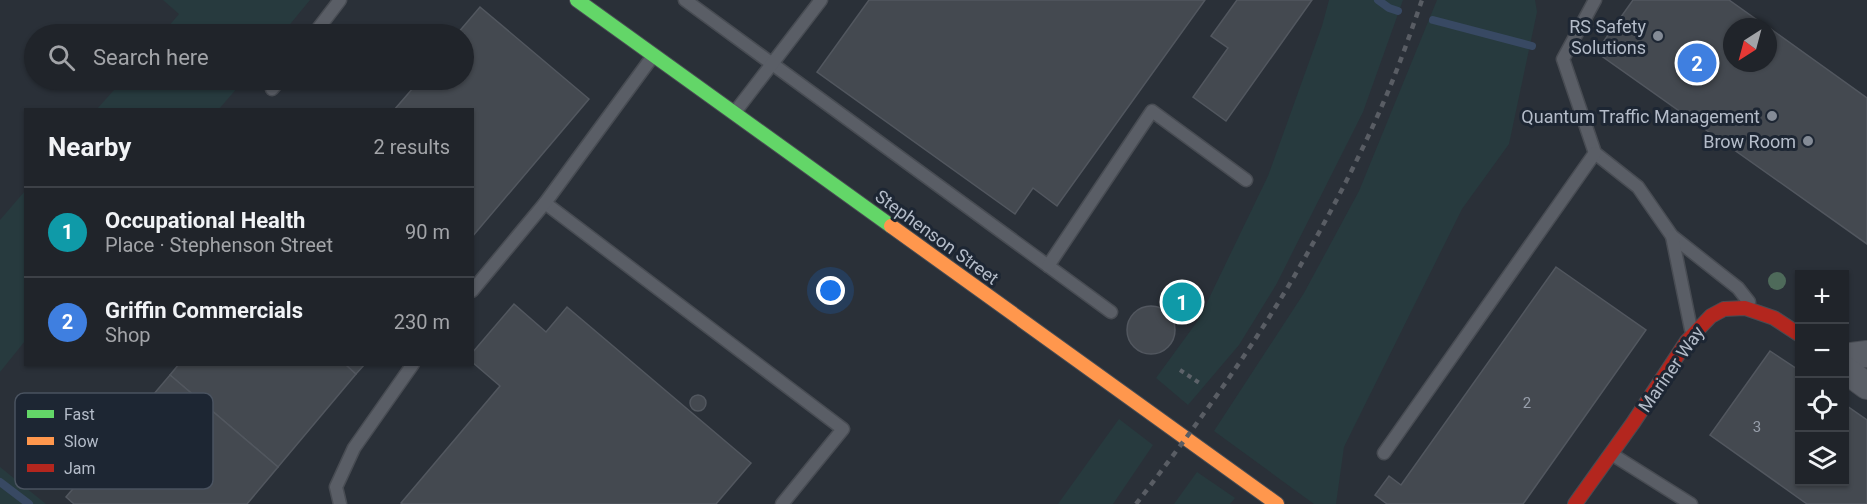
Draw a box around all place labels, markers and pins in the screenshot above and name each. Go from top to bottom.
place label: RS Safety Solutions [1569,16,1646,58]
marker: RS Safety Solutions [1651,29,1665,43]
pin: 2 [1678,40,1716,86]
place label: Quantum Traffic Management [1521,106,1760,127]
marker: Quantum Traffic Management [1765,109,1779,123]
place label: Brow Room [1703,131,1796,152]
marker: Brow Room [1801,134,1815,148]
pin: 1 [1162,280,1202,324]

